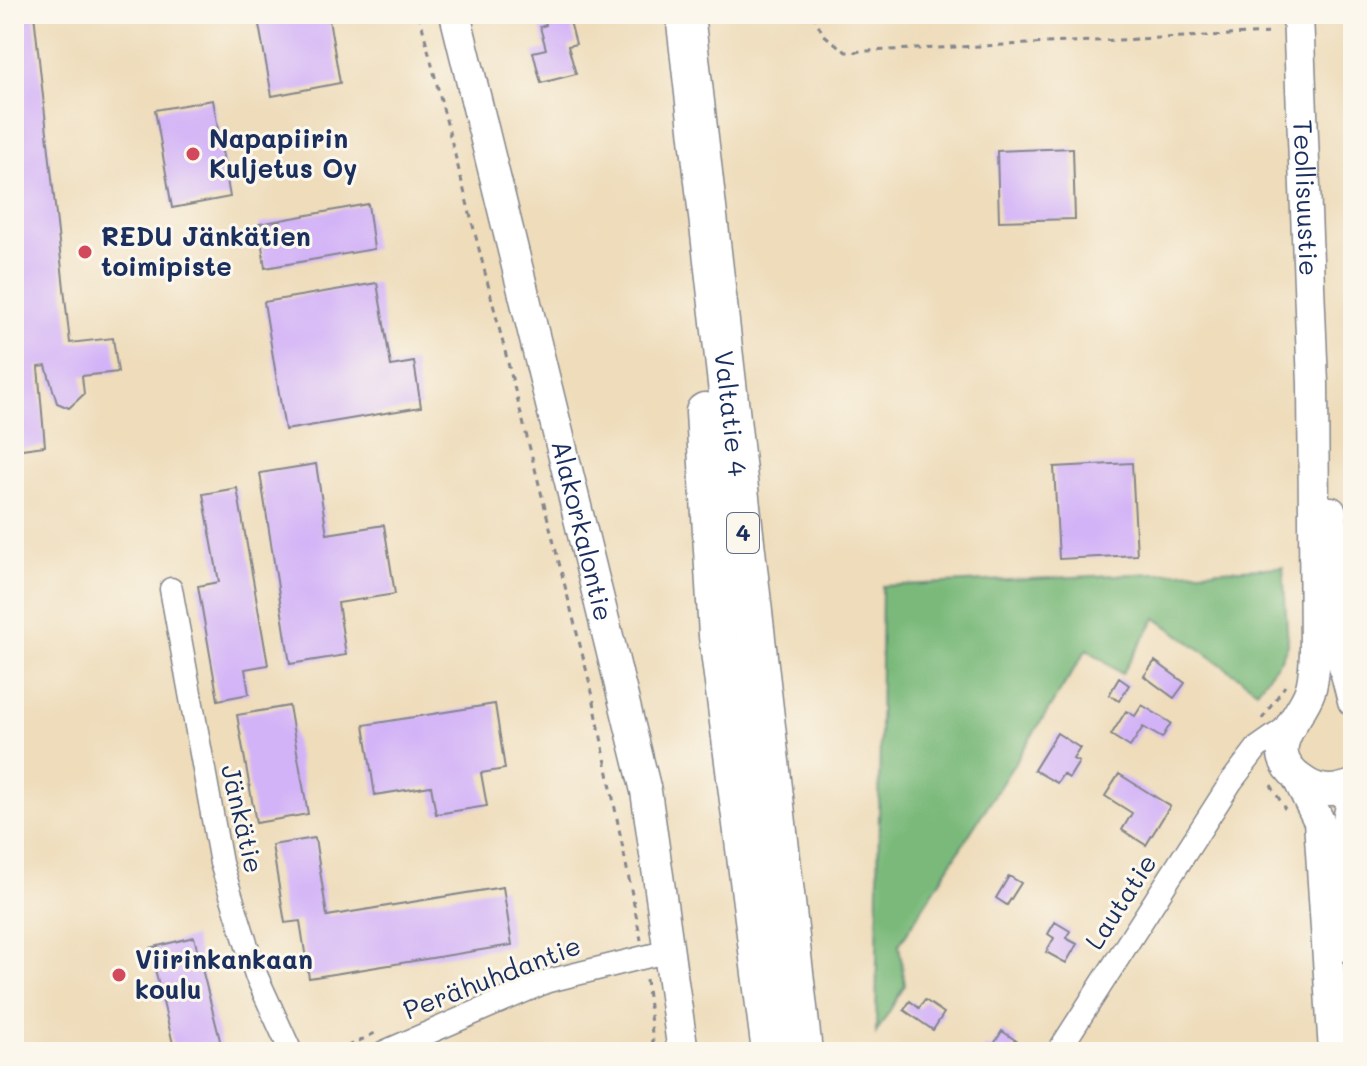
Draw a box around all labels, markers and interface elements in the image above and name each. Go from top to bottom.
street label: Teollisuustie [1286,119,1327,277]
place label: Napapiirin Kuljetus Oy [209,121,357,185]
marker: Napapiirin Kuljetus Oy [184,145,202,163]
place label: REDU Jänkätien toimipiste [101,219,311,283]
marker: REDU Jänkätien toimipiste [76,243,94,261]
street label: Valtatie 4 [707,349,755,478]
street label: Alakorkalontie [544,437,622,624]
road number: 4 [727,513,759,553]
street label: Jänkätie [214,761,272,876]
street label: Lautatie [1077,847,1164,956]
street label: Perähuhdantie [398,928,585,1027]
place label: Viirinkankaan koulu [135,942,313,1006]
marker: Viirinkankaan koulu [110,966,128,984]

